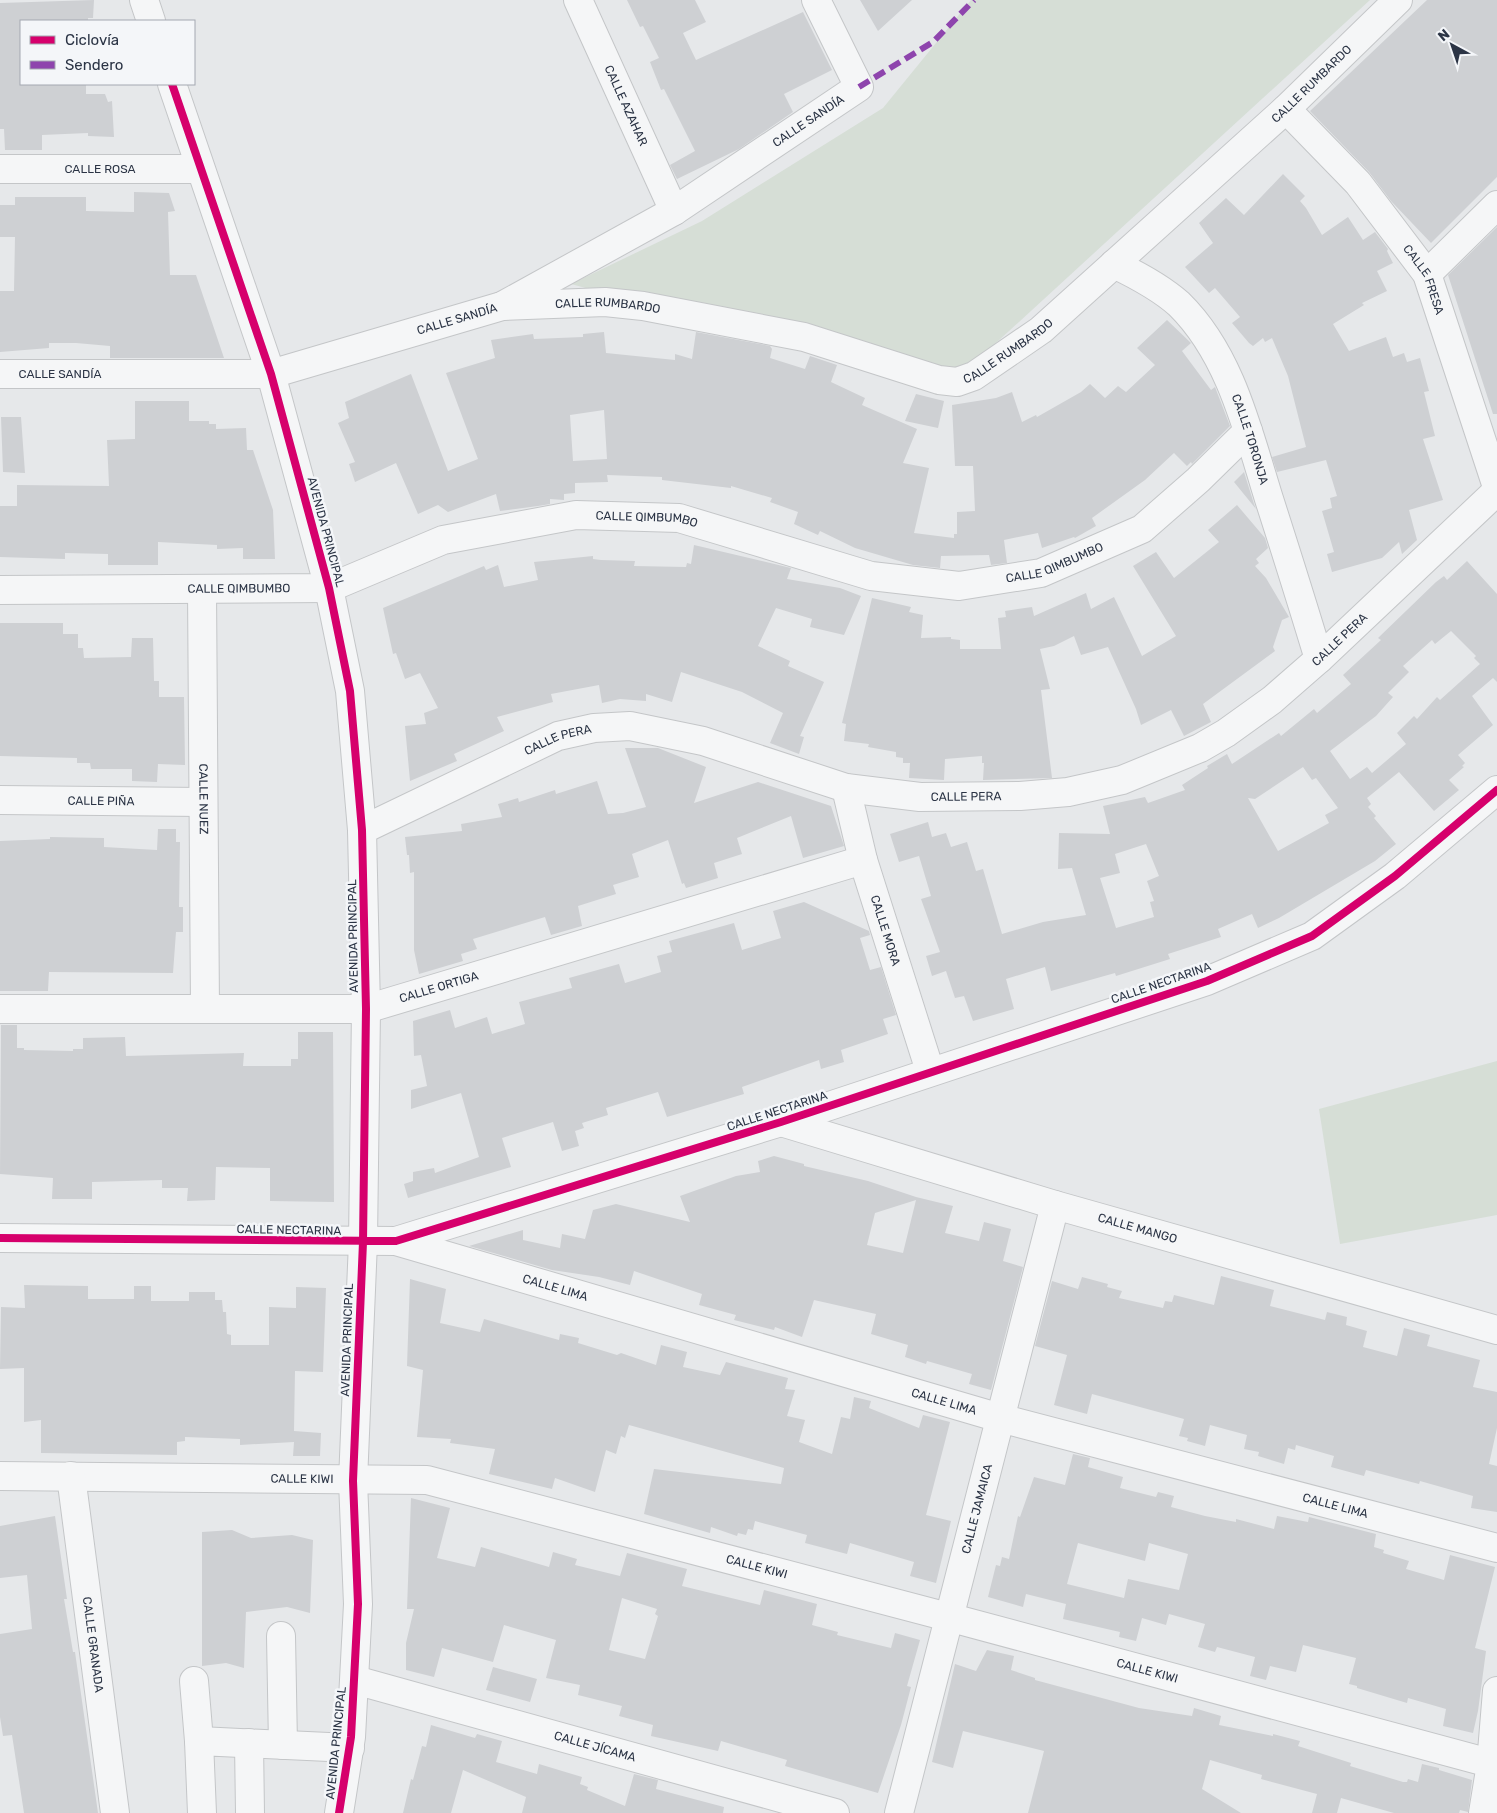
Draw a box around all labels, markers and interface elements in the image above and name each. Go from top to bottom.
legend [20,20,195,85]
north arrow [1427,20,1477,70]
text: N [1435,26,1453,45]
text: Ciclovía [65,31,119,49]
street label: CALLE RUMBARDO [1269,42,1354,126]
text: Sendero [65,56,123,74]
street label: CALLE AZAHAR [602,63,651,148]
street label: CALLE SANDÍA [770,92,847,150]
street label: CALLE ROSA [64,162,136,176]
street label: CALLE FRESA [1400,242,1447,316]
street label: CALLE RUMBARDO [555,295,662,316]
street label: CALLE SANDÍA [415,301,499,338]
street label: CALLE RUMBARDO [961,316,1056,386]
street label: CALLE SANDÍA [18,367,102,381]
street label: CALLE TORONJA [1229,392,1271,486]
street label: AVENIDA PRINCIPAL [305,475,348,589]
street label: CALLE QIMBUMBO [595,509,700,530]
street label: CALLE QIMBUMBO [1005,540,1105,585]
street label: CALLE QIMBUMBO [188,581,290,596]
street label: CALLE PERA [1309,610,1370,669]
street label: CALLE PERA [522,722,593,758]
street label: CALLE NUEZ [196,763,211,835]
street label: CALLE PERA [931,789,1001,804]
street label: CALLE PIÑA [67,794,135,808]
street label: AVENIDA PRINCIPAL [345,879,361,993]
street label: CALLE MORA [868,893,903,968]
street label: CALLE NECTARINA [1109,959,1213,1007]
street label: CALLE ORTIGA [398,969,480,1006]
street label: CALLE NECTARINA [725,1088,829,1134]
street label: CALLE MANGO [1096,1210,1179,1246]
street label: CALLE NECTARINA [236,1222,342,1238]
street label: CALLE LIMA [521,1271,590,1304]
street label: AVENIDA PRINCIPAL [338,1283,356,1397]
street label: CALLE LIMA [910,1385,978,1418]
street label: CALLE JAMAICA [959,1463,995,1555]
street label: CALLE KIWI [270,1472,334,1486]
street label: CALLE LIMA [1301,1490,1370,1521]
street label: CALLE KIWI [724,1552,789,1582]
street label: CALLE GRANADA [80,1596,106,1693]
street label: CALLE KIWI [1115,1656,1179,1686]
street label: AVENIDA PRINCIPAL [323,1686,349,1800]
street label: CALLE JÍCAMA [553,1729,637,1764]

